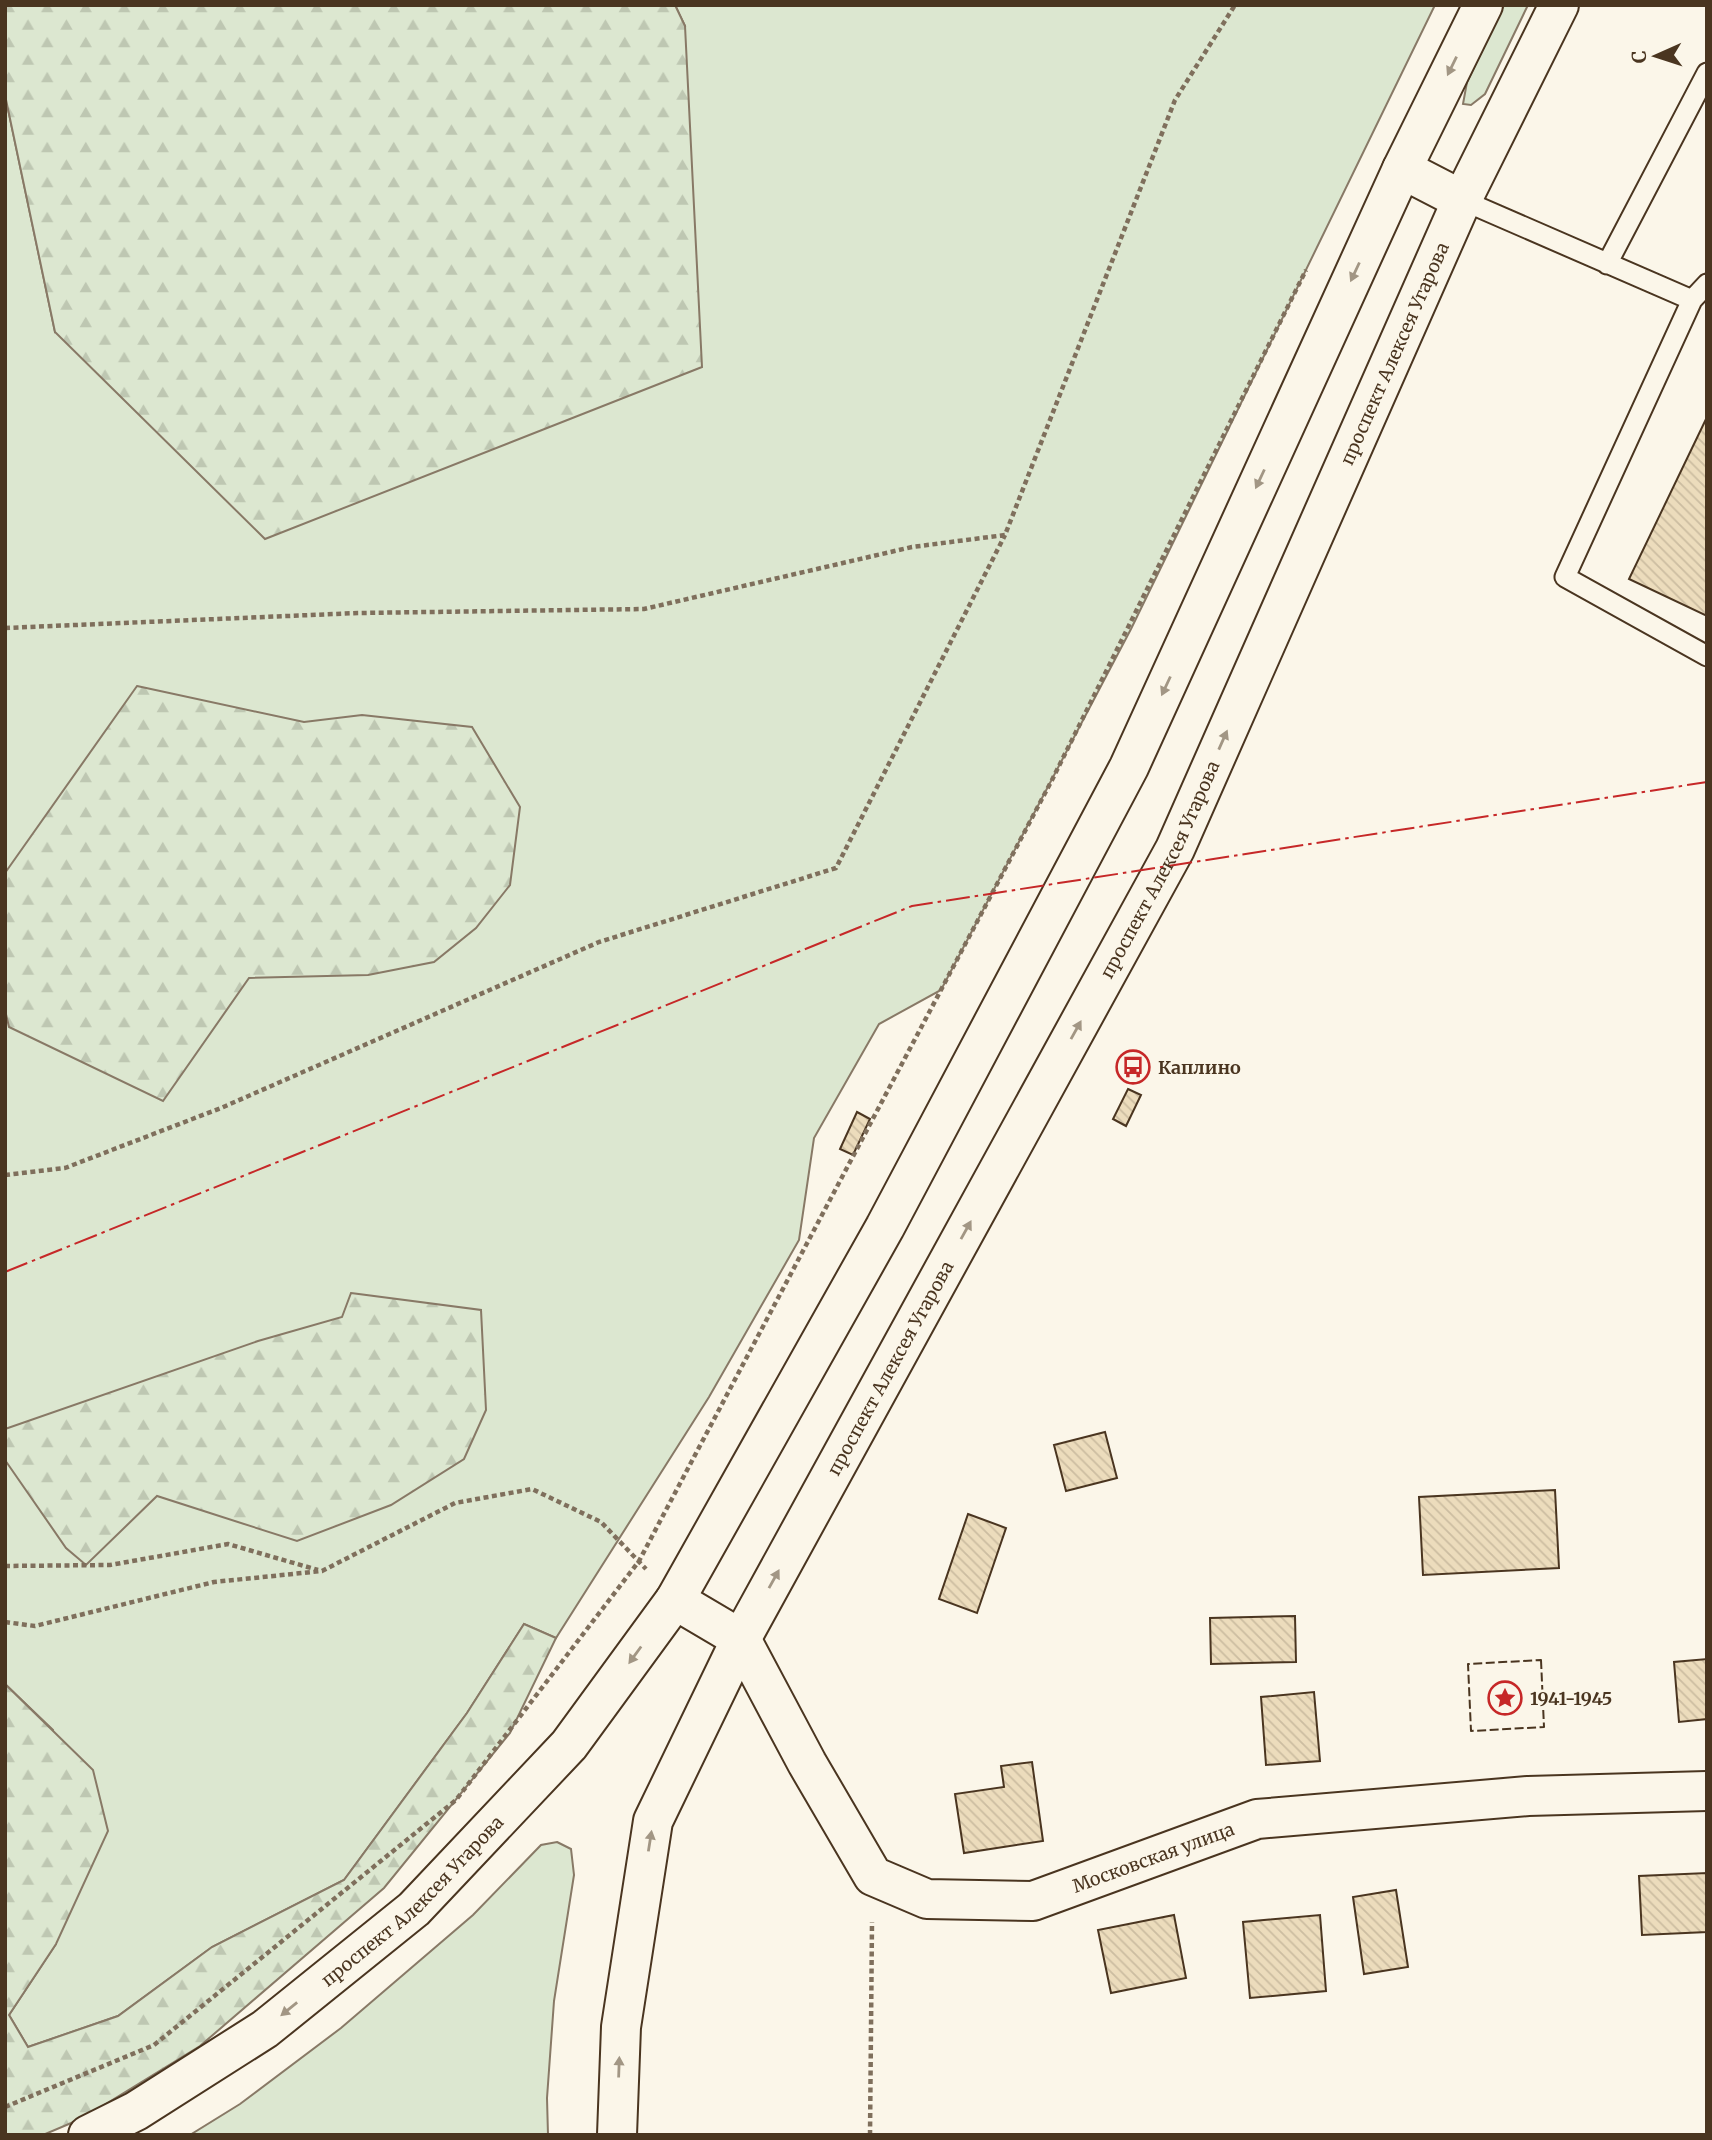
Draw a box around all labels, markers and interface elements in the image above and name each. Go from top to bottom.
north arrow [1621,21,1691,91]
text: С [1627,50,1651,64]
one-way arrow [1447,56,1458,76]
street label: проспект Алексея Угарова [1335,238,1454,468]
one-way arrow [1349,262,1361,282]
one-way arrow [1254,469,1266,489]
one-way arrow [1160,676,1172,696]
one-way arrow [1218,730,1229,751]
street label: проспект Алексея Угарова [1095,757,1224,982]
one-way arrow [1070,1021,1082,1040]
bus stop icon: Каплино [1114,1048,1152,1086]
place label: Каплино [1158,1056,1241,1079]
one-way arrow [960,1220,972,1239]
street label: проспект Алексея Угарова [822,1256,958,1479]
one-way arrow [768,1570,780,1589]
one-way arrow [628,1646,642,1664]
place icon: 1941-1945 [1486,1679,1524,1717]
place label: 1941-1945 [1530,1687,1612,1710]
street label: проспект Алексея Угарова [316,1810,508,1991]
street label: Московская улица [1069,1817,1237,1897]
one-way arrow [645,1830,656,1852]
one-way arrow [281,2001,299,2016]
one-way arrow [614,2055,625,2077]

